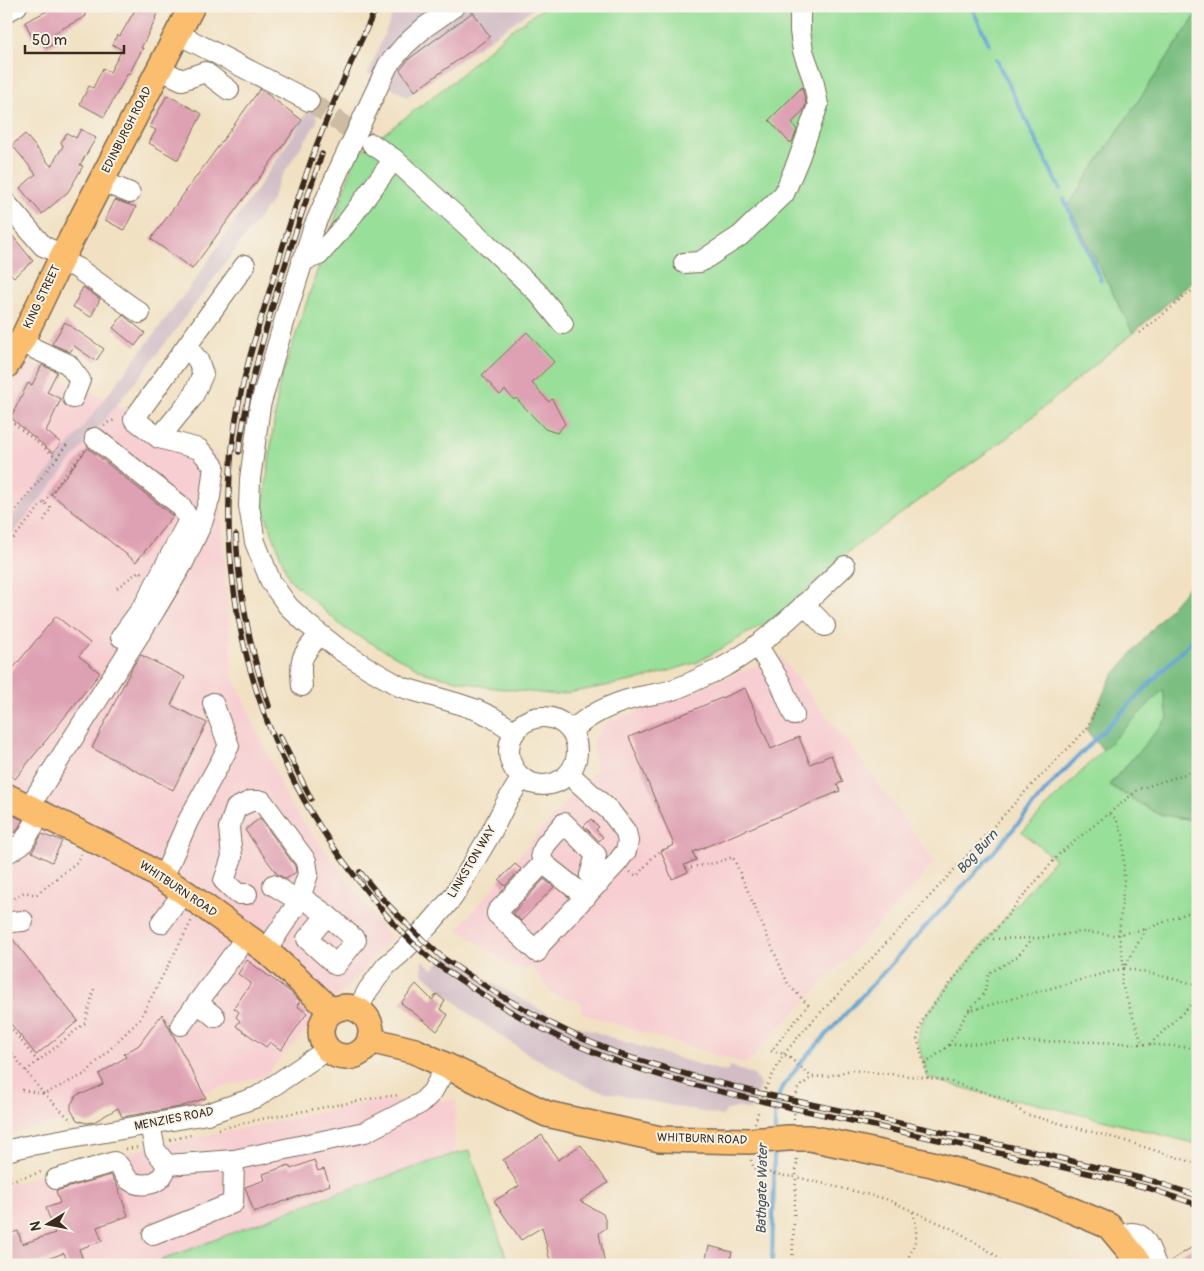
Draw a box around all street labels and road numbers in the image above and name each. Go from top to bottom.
street label: EDINBURGH ROAD [99,84,155,176]
street label: KING STREET [20,262,64,331]
street label: LINKSTON WAY [445,823,500,901]
street label: WHITBURN ROAD [136,858,220,921]
street label: MENZIES ROAD [133,1104,215,1134]
street label: WHITBURN ROAD [657,1130,748,1148]

